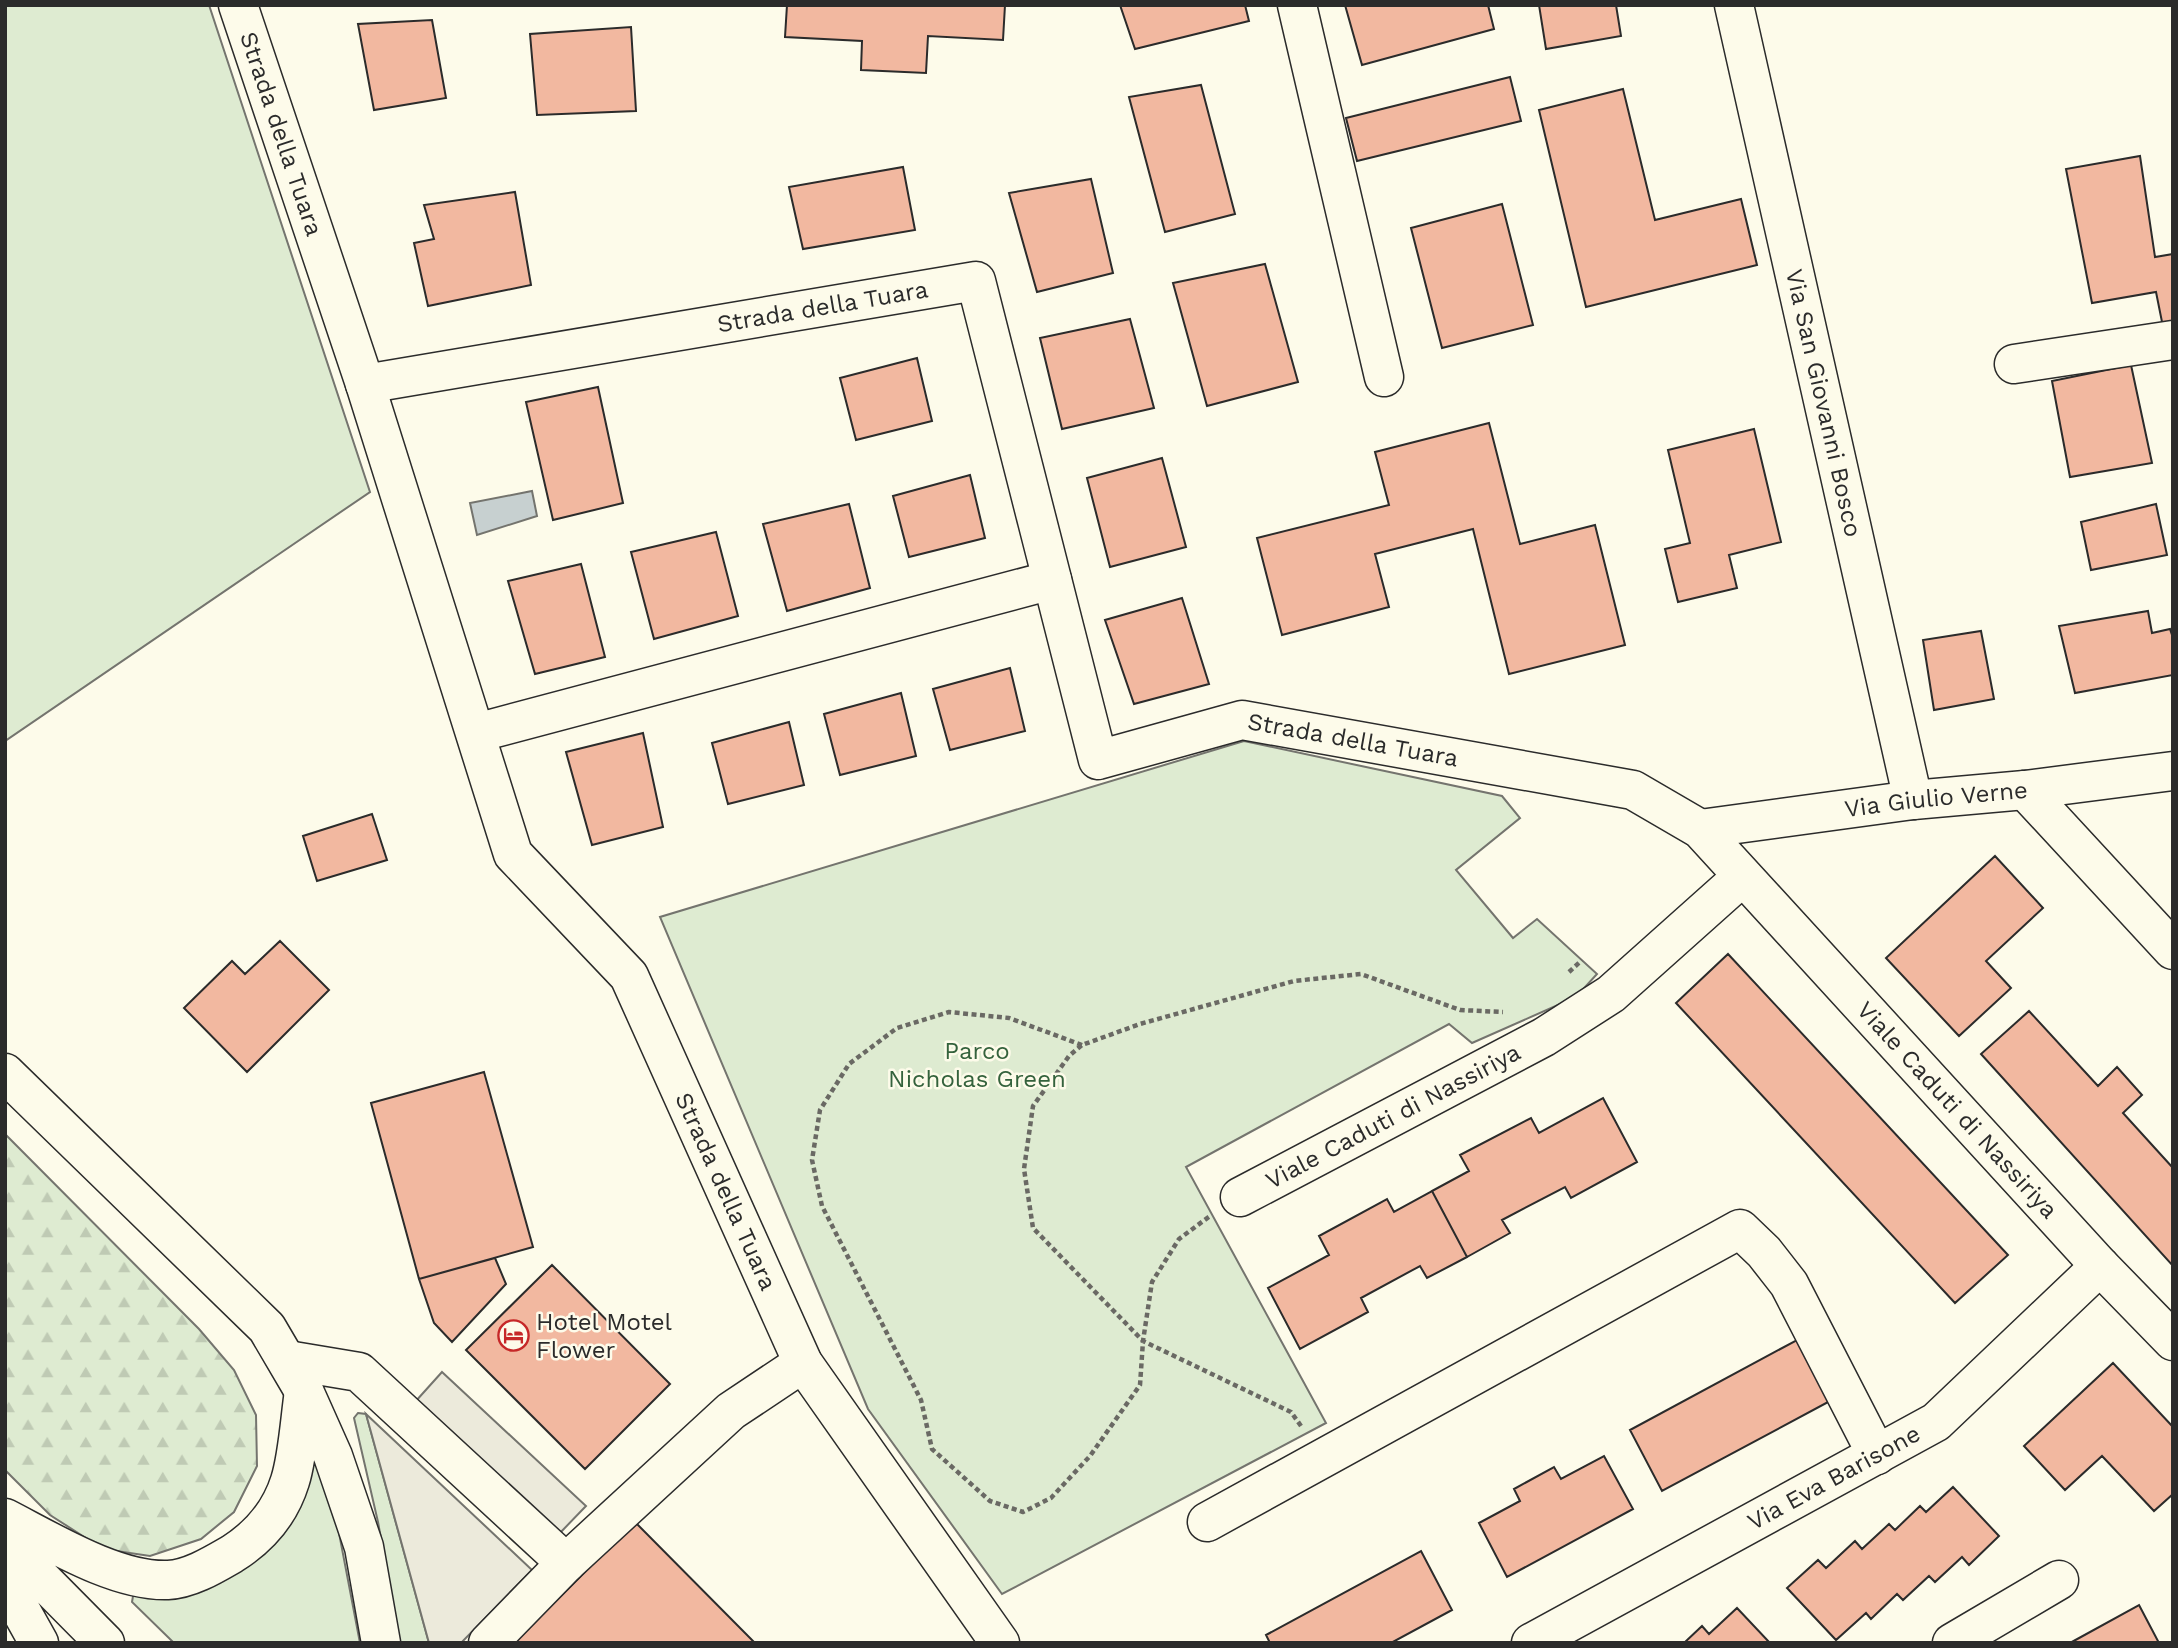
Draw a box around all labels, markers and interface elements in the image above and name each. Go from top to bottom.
street label: Strada della Tuara [234,28,328,240]
street label: Via San Giovanni Bosco [1780,266,1867,540]
street label: Strada della Tuara [715,275,930,338]
street label: Strada della Tuara [1245,707,1460,772]
street label: Via Giulio Verne [1843,776,2029,823]
street label: Viale Caduti di Nassiriya [1851,996,2063,1224]
park label: Parco Nicholas Green [888,1037,1066,1093]
street label: Viale Caduti di Nassiriya [1261,1038,1525,1195]
street label: Strada della Tuara [669,1088,782,1295]
place label: Hotel Motel Flower [536,1308,673,1364]
hotel icon: Hotel Motel Flower [496,1319,530,1353]
street label: Via Eva Barisone [1743,1419,1925,1536]

